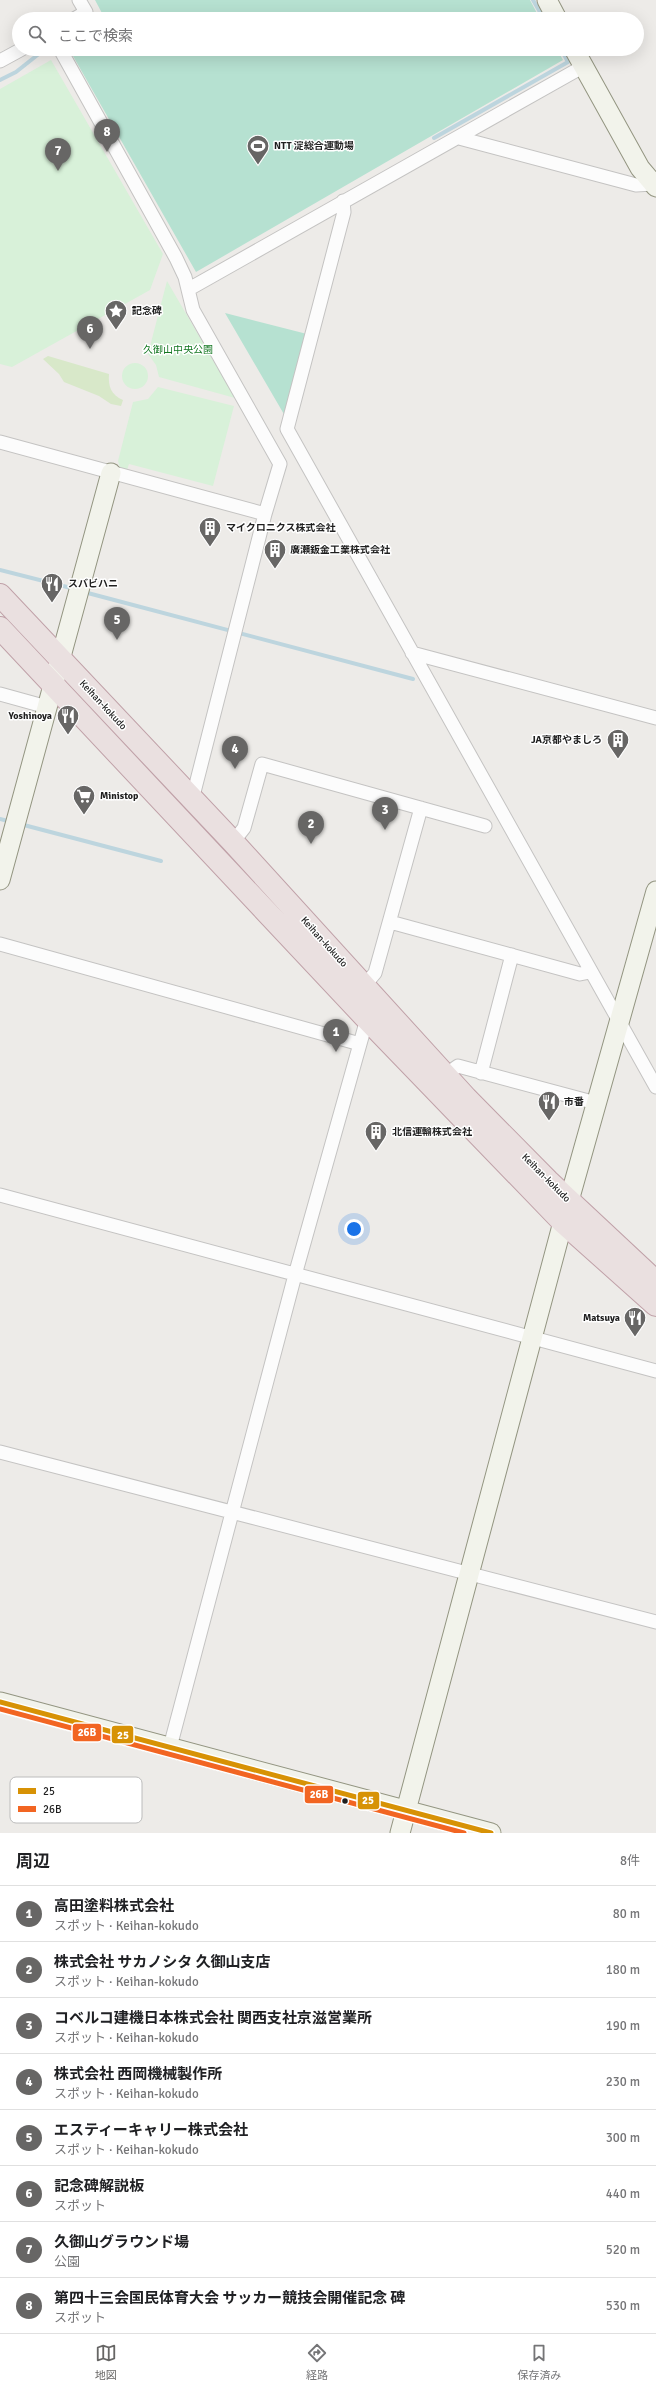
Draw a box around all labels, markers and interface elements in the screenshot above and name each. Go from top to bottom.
search box [12,12,644,56]
icon: search [26,23,48,45]
text: ここで検索 [58,27,133,45]
pin: 8 [94,119,120,152]
sports icon: NTT 淀総合運動場 [245,133,271,166]
pin: 7 [45,138,71,171]
place label: NTT 淀総合運動場 [274,140,354,152]
place icon: 記念碑 [103,298,129,331]
place label: 記念碑 [132,305,162,317]
pin: 6 [77,316,103,349]
park label: 久御山中央公園 [143,344,213,356]
building icon: マイクロニクス株式会社 [197,515,223,548]
place label: マイクロニクス株式会社 [226,522,336,534]
building icon: 廣瀬鈑金工業株式会社 [262,537,288,570]
place label: 廣瀬鈑金工業株式会社 [290,544,391,556]
restaurant icon: スバビハニ [39,571,65,604]
place label: スバビハニ [68,578,118,590]
pin: 5 [104,607,130,640]
street label: Keihan-kokudo [77,678,129,732]
restaurant icon: Yoshinoya [55,703,81,736]
place label: Yoshinoya [8,710,52,722]
building icon: JA京都やましろ [605,727,631,760]
place label: JA京都やましろ [531,734,602,746]
pin: 4 [222,736,248,769]
supermarket icon: Ministop [71,783,97,816]
place label: Ministop [100,790,139,802]
pin: 3 [372,797,398,830]
pin: 2 [298,811,324,844]
street label: Keihan-kokudo [298,914,350,970]
pin: 1 [323,1019,349,1052]
restaurant icon: 市番 [536,1089,562,1122]
place label: 市番 [564,1096,584,1108]
building icon: 北信運輸株式会社 [363,1119,389,1152]
place label: 北信運輸株式会社 [392,1126,473,1138]
street label: Keihan-kokudo [519,1151,573,1205]
your location [344,1219,364,1239]
restaurant icon: Matsuya [622,1305,648,1338]
place label: Matsuya [583,1312,620,1324]
line badge: 26B [72,1723,102,1742]
line badge: 25 [111,1725,134,1744]
text: 26B [78,1726,97,1739]
text: 25 [117,1729,129,1742]
legend [10,1777,142,1823]
text: 25 [43,1785,55,1798]
line badge: 26B [304,1785,334,1804]
text: 26B [310,1788,329,1801]
line badge: 25 [357,1791,380,1810]
text: 25 [362,1794,374,1807]
unlabelled marker [340,1796,350,1806]
text: 26B [43,1803,62,1816]
text: 周辺 [16,1851,50,1872]
text: 8件 [620,1853,640,1869]
text: 高田塗料株式会社 [54,1897,174,1915]
text: 1 [25,1906,33,1922]
text: 80 m [613,1906,640,1922]
text: スポット · Keihan-kokudo [54,1918,199,1934]
text: 株式会社 サカノシタ 久御山支店 [54,1953,271,1971]
text: 2 [25,1962,33,1978]
text: 180 m [606,1962,640,1978]
text: スポット · Keihan-kokudo [54,1974,199,1990]
text: コベルコ建機日本株式会社 関西支社京滋営業所 [54,2009,372,2027]
text: 3 [25,2018,33,2034]
text: 190 m [606,2018,640,2034]
text: スポット · Keihan-kokudo [54,2030,199,2046]
text: 株式会社 西岡機械製作所 [54,2065,222,2083]
text: 4 [25,2074,33,2090]
text: 230 m [606,2074,640,2090]
text: スポット · Keihan-kokudo [54,2086,199,2102]
text: エスティーキャリー株式会社 [54,2121,248,2139]
text: 5 [25,2130,33,2146]
text: 300 m [606,2130,640,2146]
text: スポット · Keihan-kokudo [54,2142,199,2158]
text: 記念碑解説板 [54,2177,144,2195]
text: 6 [25,2186,33,2202]
text: 440 m [606,2186,640,2202]
text: スポット [54,2198,106,2214]
text: 久御山グラウンド場 [54,2233,189,2251]
text: 7 [25,2242,33,2258]
text: 520 m [606,2242,640,2258]
text: 公園 [54,2254,80,2270]
text: 第四十三会国民体育大会 サッカー競技会開催記念 碑 [54,2289,406,2307]
text: 8 [25,2298,33,2314]
text: 530 m [606,2298,640,2314]
text: スポット [54,2310,106,2326]
tab: 地図 [95,2342,117,2382]
tab: 経路 [306,2342,328,2382]
tab: 保存済み [517,2342,561,2382]

